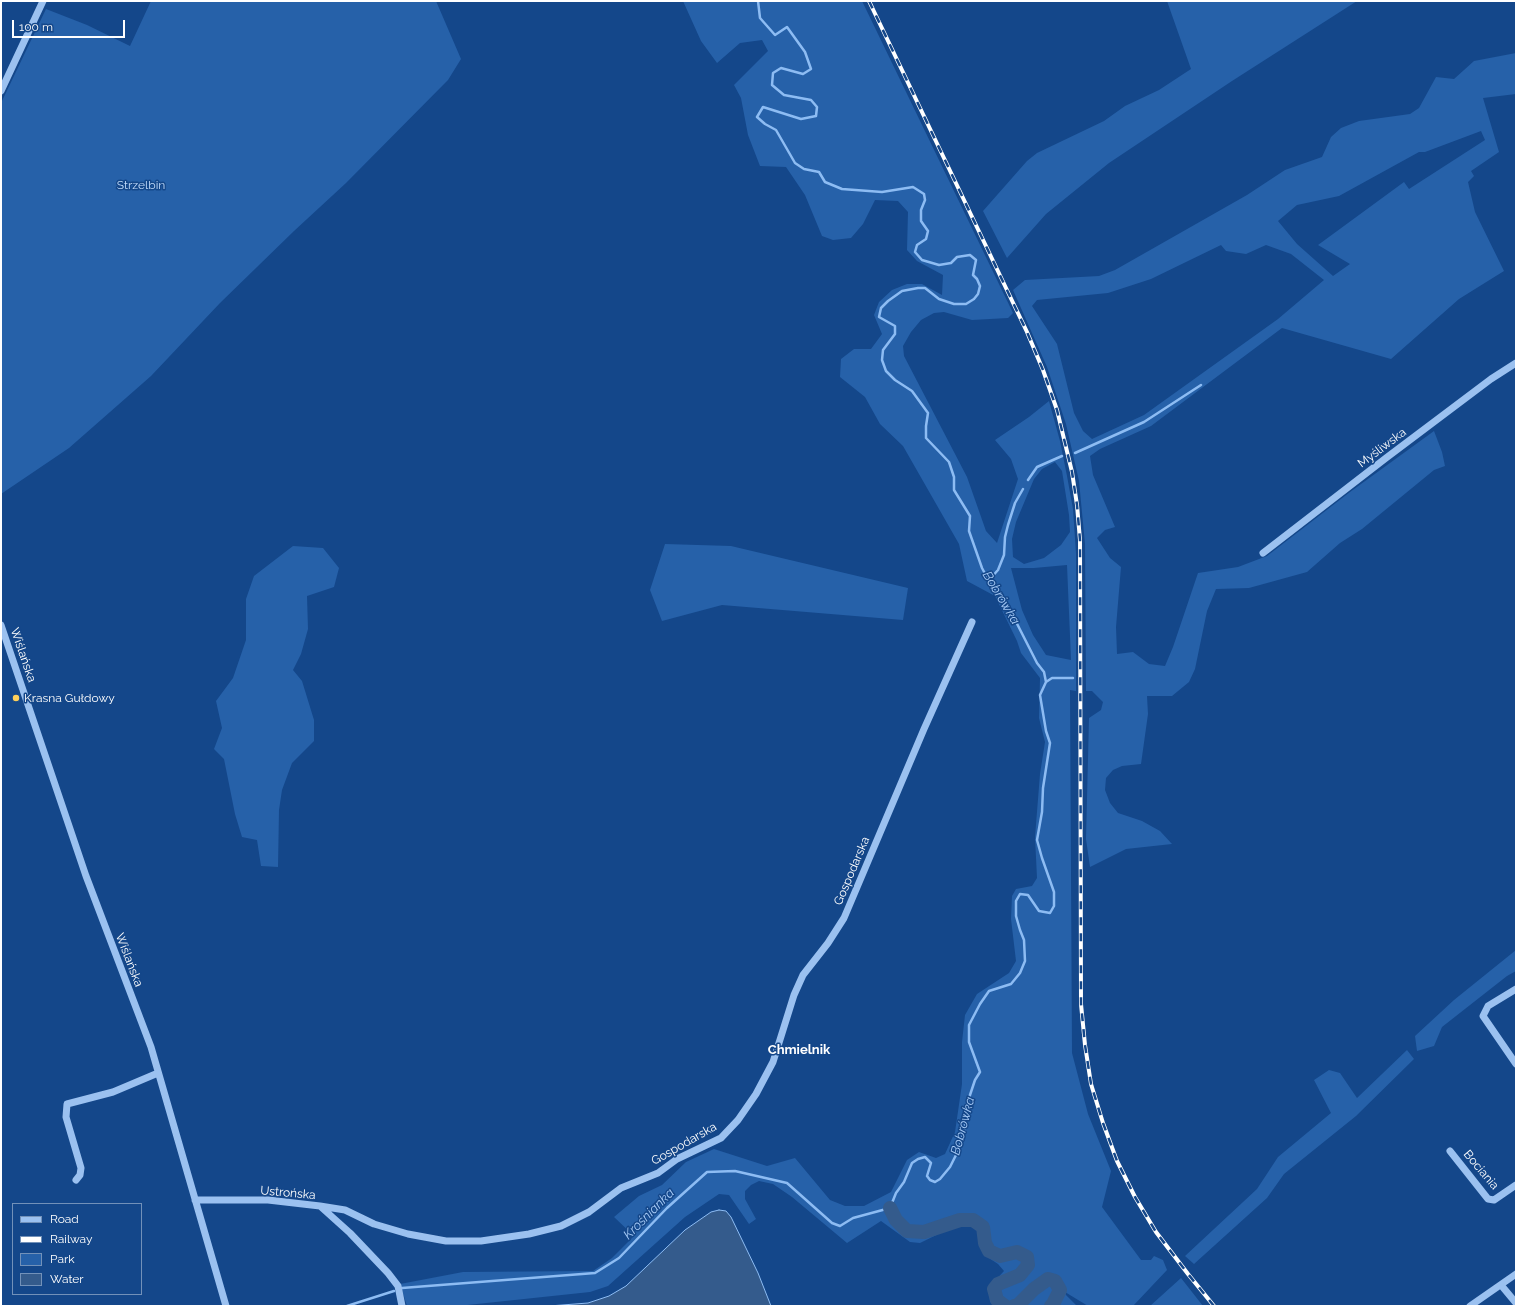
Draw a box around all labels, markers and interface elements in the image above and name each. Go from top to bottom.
scale bar [14,12,127,38]
text: 100 m [19,20,53,34]
park label: Strzelbin [117,178,165,192]
street label: Myśliwska [1355,425,1409,471]
water label: Bobrówka [979,569,1023,627]
street label: Wiślańska [7,626,39,684]
place label: Krasna Gułdowy [24,691,115,705]
marker: Krasna Gułdowy [11,693,21,703]
street label: Gospodarska [831,835,873,907]
street label: Wiślańska [112,931,146,989]
district label: Chmielnik [768,1042,830,1058]
water label: Bobrówka [948,1095,978,1157]
street label: Gospodarska [649,1120,719,1168]
street label: Bociania [1460,1147,1502,1193]
street label: Ustrońska [260,1183,316,1203]
water label: Krośnianka [620,1185,678,1243]
legend [12,1203,142,1295]
text: Road [50,1212,79,1226]
text: Railway [50,1232,92,1246]
text: Park [50,1252,75,1266]
text: Water [50,1272,84,1286]

